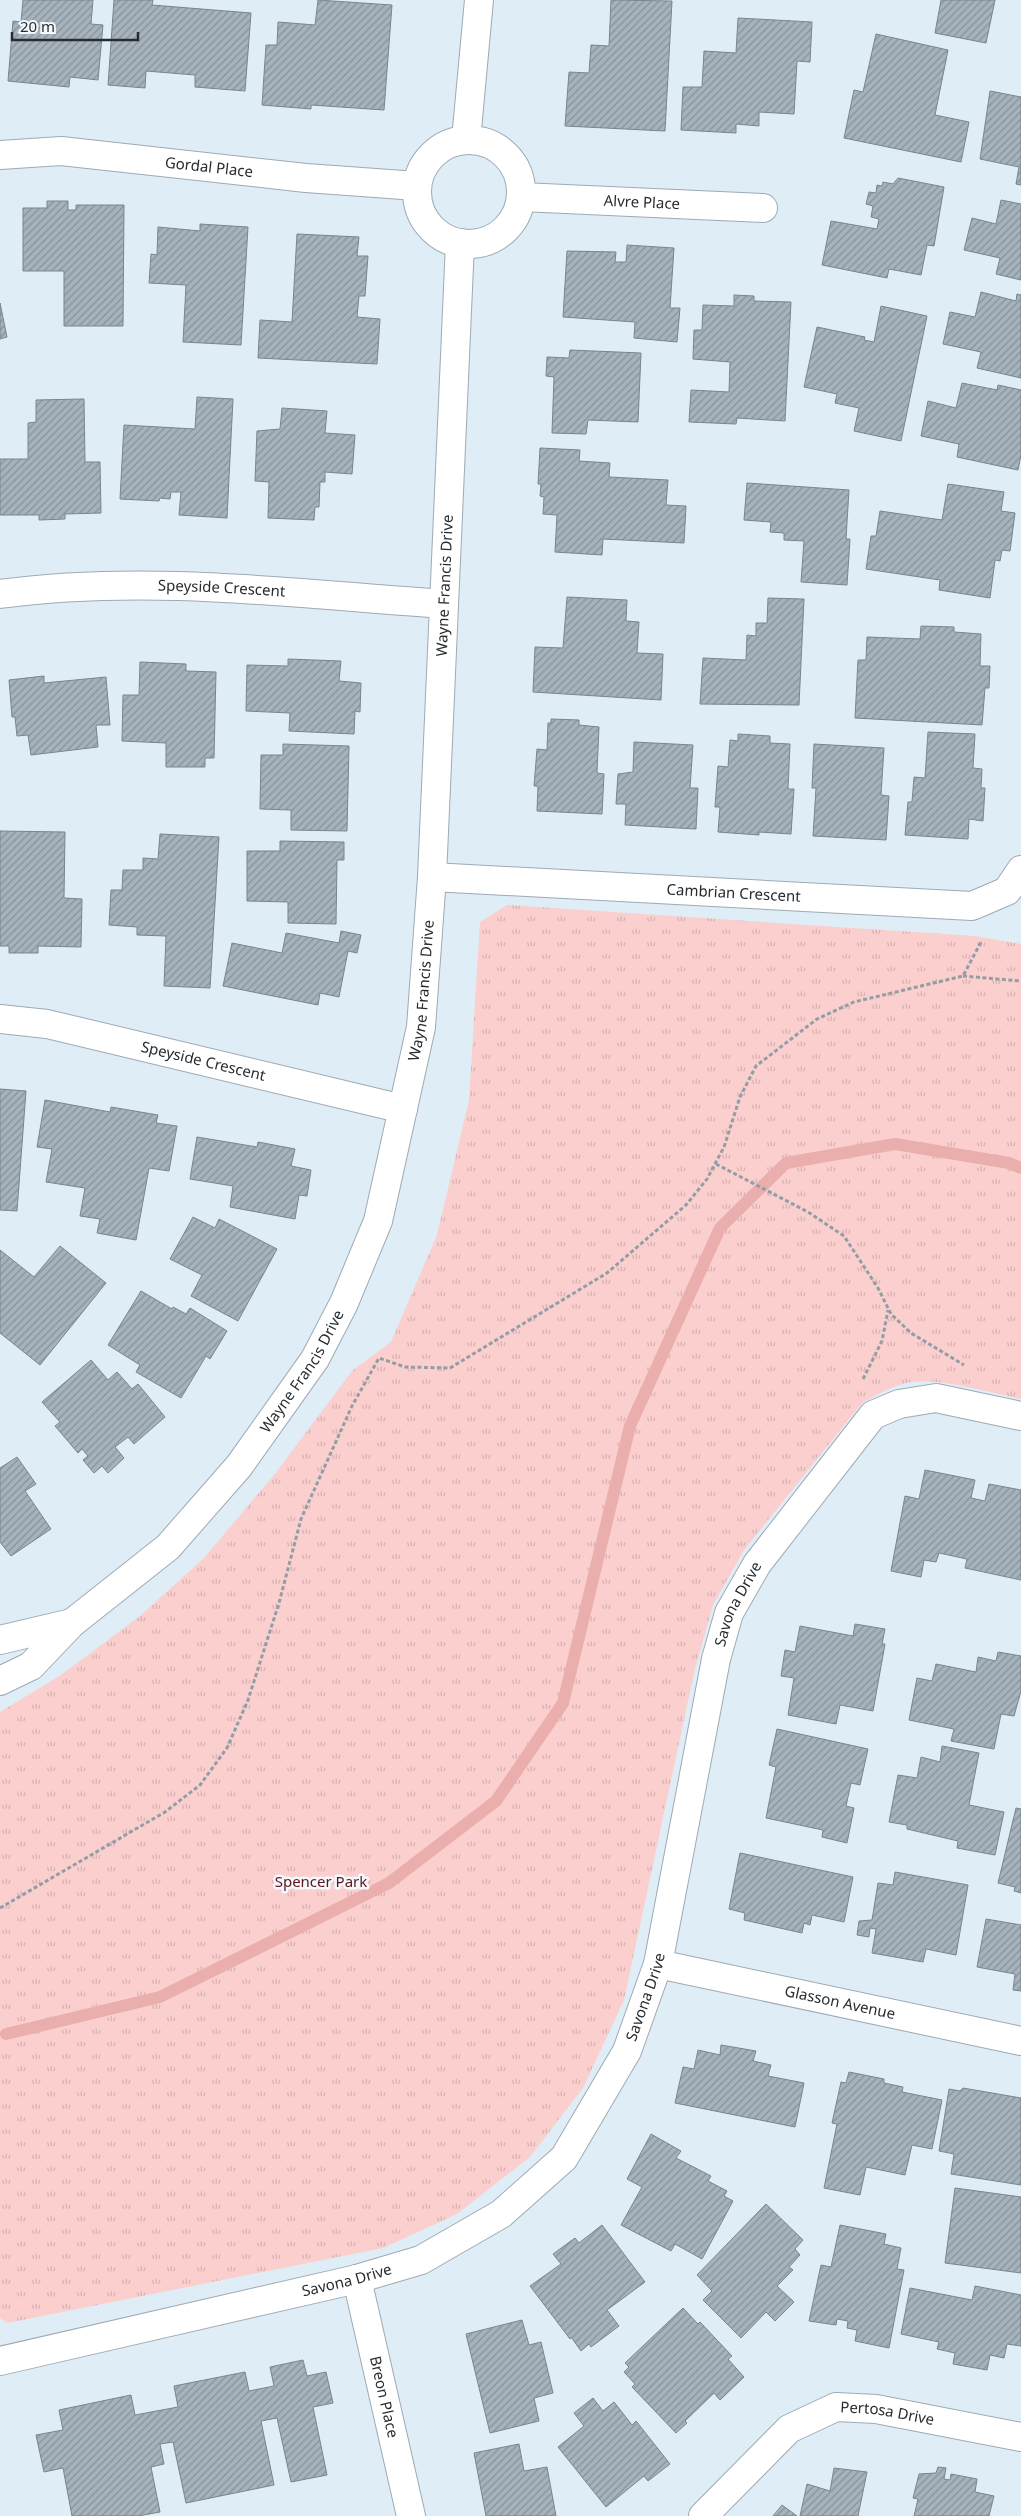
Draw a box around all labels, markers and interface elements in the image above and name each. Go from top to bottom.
scale bar [12,10,139,42]
text: 20 m [20,16,55,36]
street label: Gordal Place [164,152,254,181]
street label: Alvre Place [603,190,681,213]
street label: Wayne Francis Drive [431,514,457,657]
street label: Speyside Crescent [158,575,287,601]
street label: Cambrian Crescent [666,879,802,906]
street label: Wayne Francis Drive [403,919,438,1063]
street label: Speyside Crescent [139,1036,268,1085]
street label: Wayne Francis Drive [255,1306,348,1436]
street label: Savona Drive [709,1558,765,1649]
park label: Spencer Park [275,1871,367,1891]
street label: Savona Drive [620,1951,669,2044]
street label: Glasson Avenue [783,1980,897,2023]
street label: Savona Drive [300,2258,394,2300]
street label: Breon Place [366,2354,404,2440]
street label: Pertosa Drive [840,2396,936,2429]

